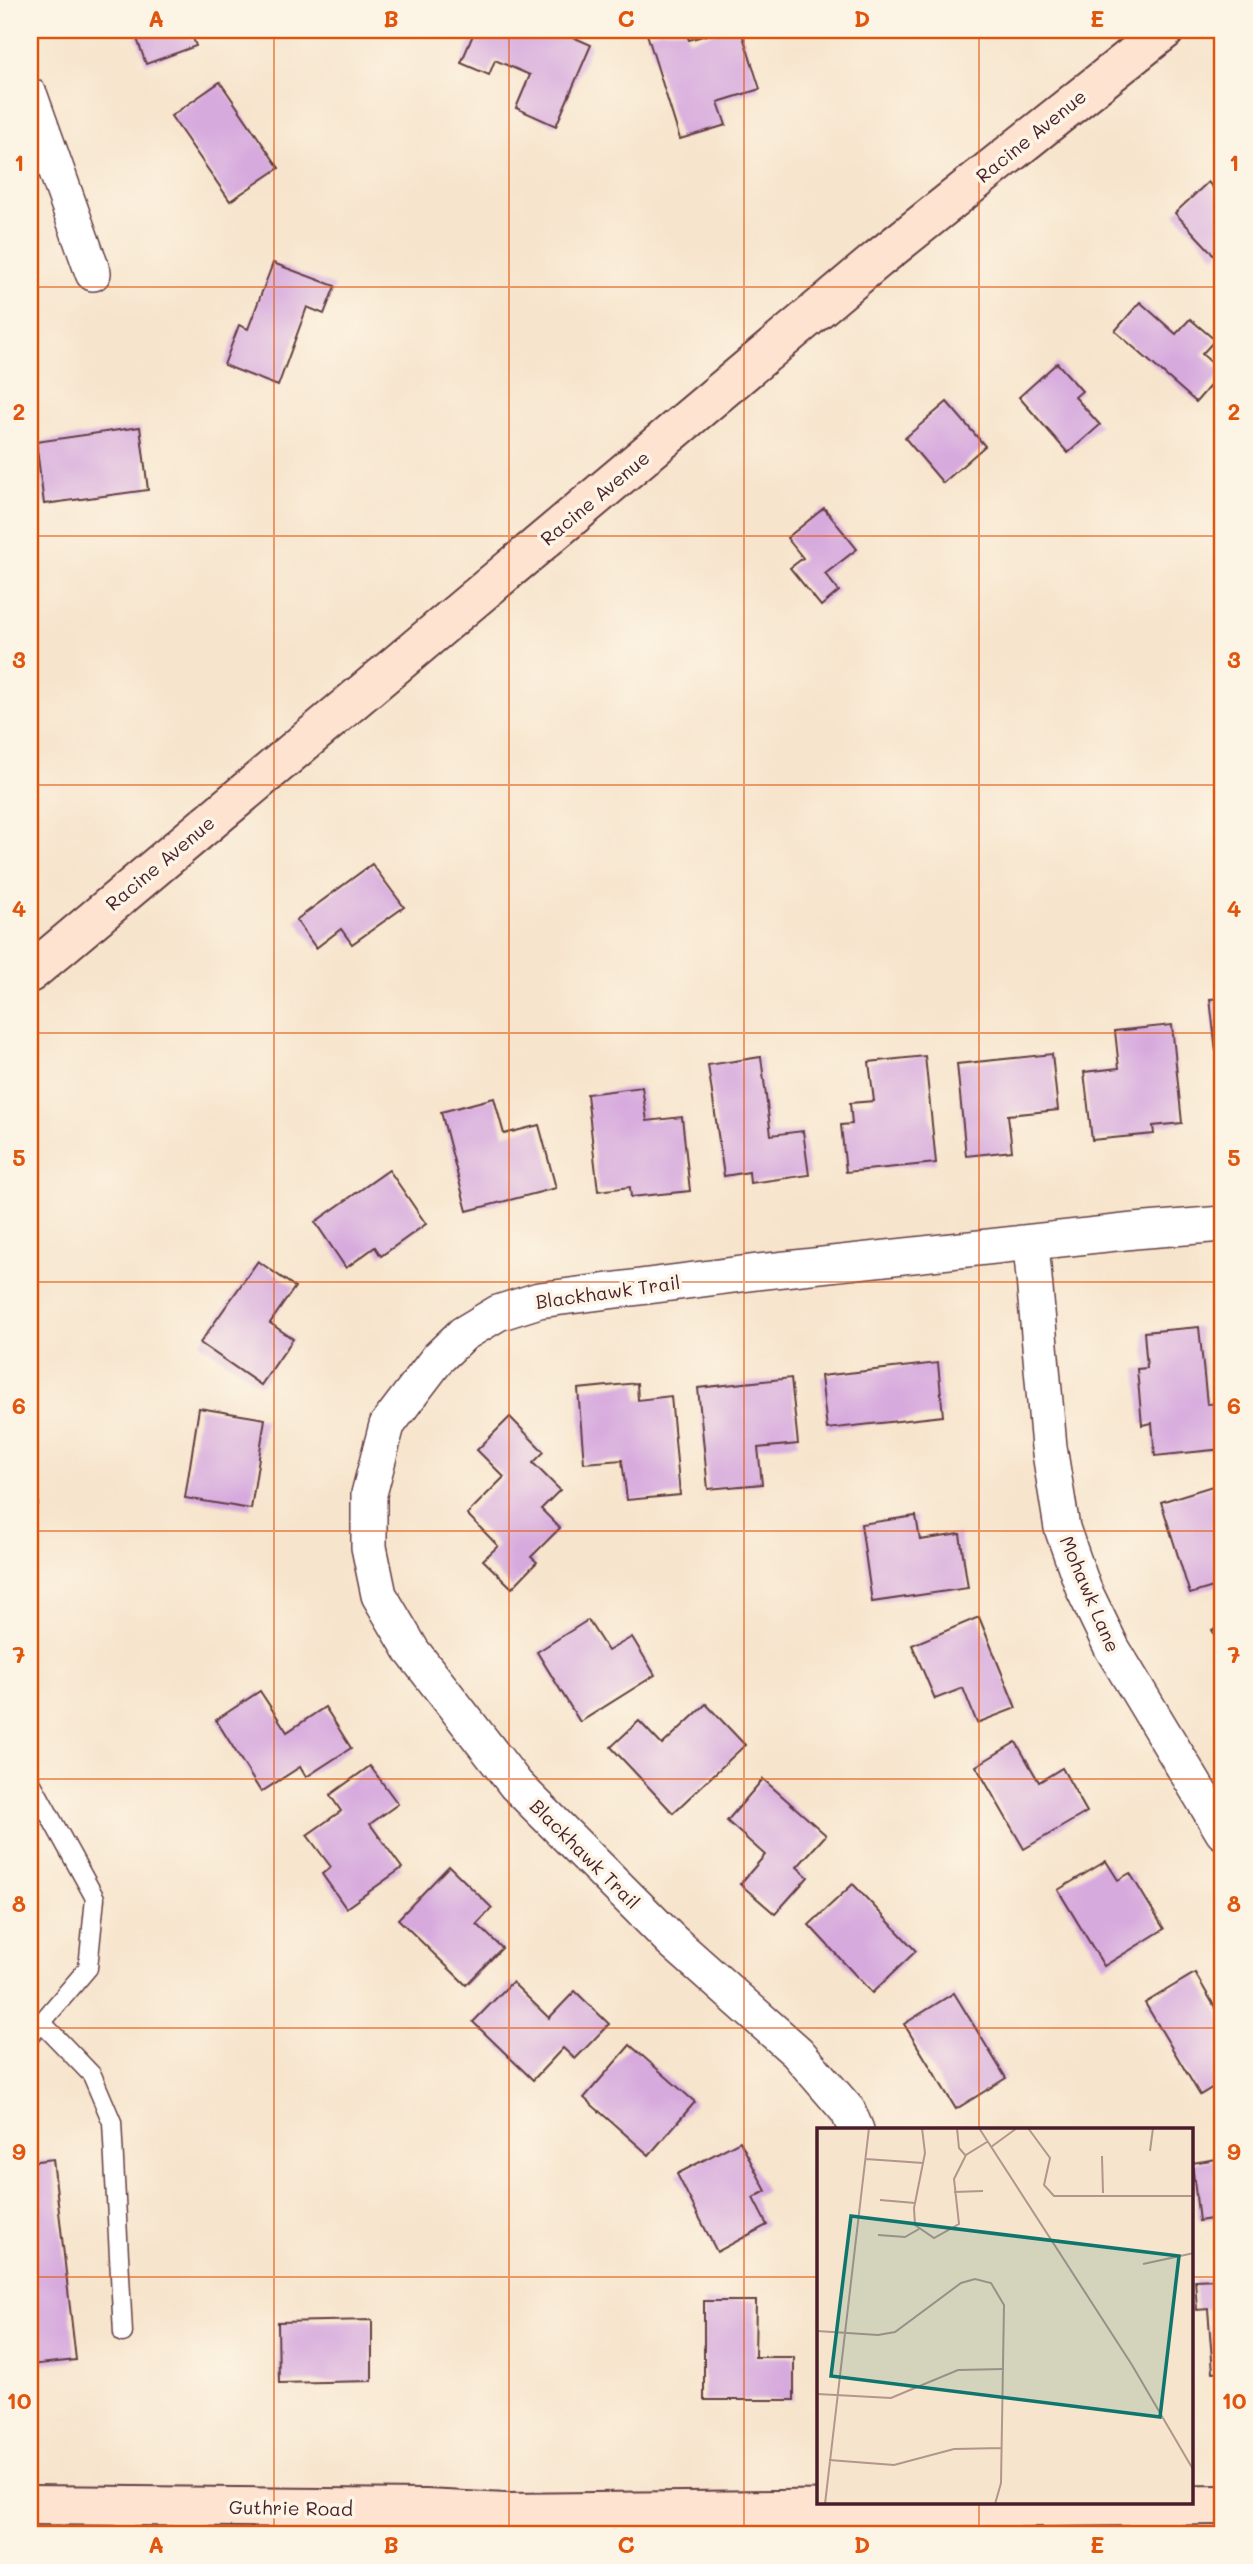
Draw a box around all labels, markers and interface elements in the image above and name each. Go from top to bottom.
text: A [148,3,164,33]
text: B [383,3,399,33]
text: C [617,3,635,33]
text: D [854,3,870,33]
text: E [1090,3,1104,33]
street label: Racine Avenue [970,83,1091,188]
text: 1 [14,147,24,177]
text: 1 [1229,147,1239,177]
text: 2 [13,396,25,426]
text: 2 [1228,396,1240,426]
street label: Racine Avenue [535,445,654,551]
text: 3 [12,644,26,674]
text: 3 [1227,644,1241,674]
street label: Racine Avenue [100,810,219,916]
text: 4 [12,893,26,923]
text: 4 [1227,893,1241,923]
text: 5 [12,1142,26,1172]
text: 5 [1227,1142,1241,1172]
street label: Blackhawk Trail [534,1269,682,1314]
text: 6 [12,1390,26,1420]
text: 6 [1227,1390,1241,1420]
street label: Mohawk Lane [1055,1532,1126,1656]
text: 7 [13,1639,26,1669]
text: 7 [1228,1639,1241,1669]
street label: Blackhawk Trail [525,1793,646,1914]
text: 8 [12,1888,26,1918]
text: 8 [1227,1888,1241,1918]
inset map [817,2128,1194,2504]
text: 9 [12,2136,26,2166]
text: 9 [1227,2136,1241,2166]
text: 10 [7,2385,32,2415]
text: 10 [1222,2385,1247,2415]
street label: Guthrie Road [229,2494,353,2521]
text: A [148,2529,164,2559]
text: B [383,2529,399,2559]
text: C [617,2529,635,2559]
text: D [854,2529,870,2559]
text: E [1090,2529,1104,2559]

